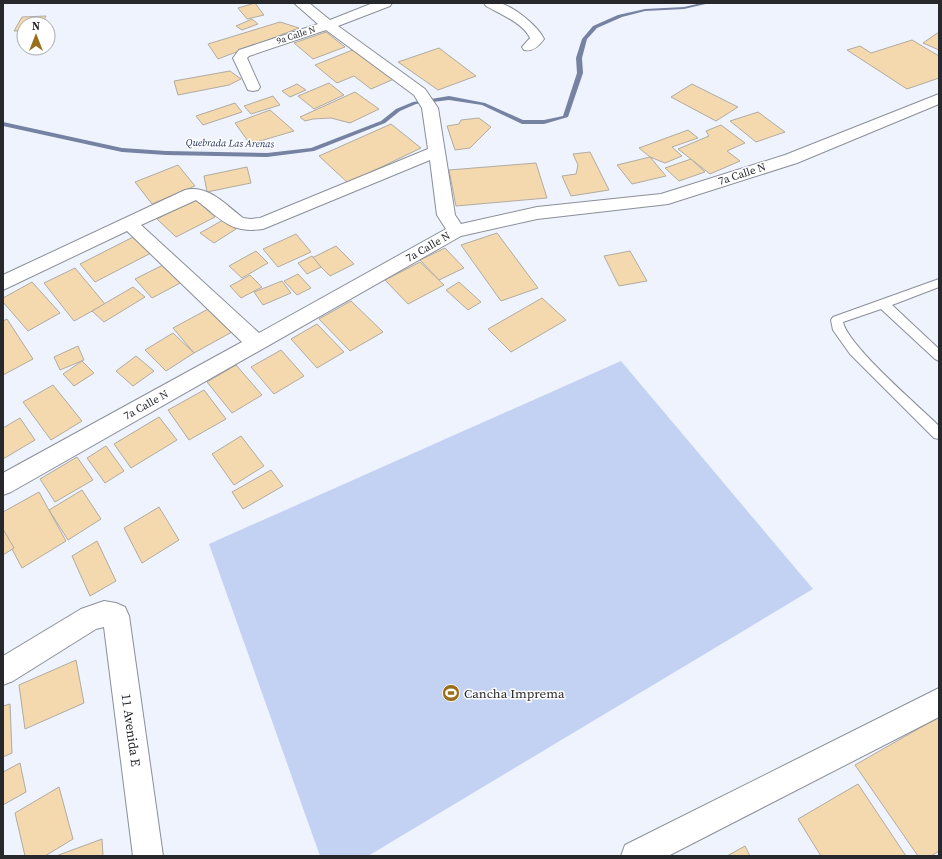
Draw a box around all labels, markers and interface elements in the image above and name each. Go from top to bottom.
north arrow [16,16,56,56]
text: N [32,19,40,34]
street label: 9a Calle N [275,23,317,47]
water label: Quebrada Las Arenas [186,136,275,150]
street label: 7a Calle N [716,159,768,189]
street label: 7a Calle N [403,228,453,266]
street label: 7a Calle N [121,387,171,423]
sports icon: Cancha Imprema [441,683,461,703]
place label: Cancha Imprema [464,685,565,702]
street label: 11 Avenida E [117,693,145,768]

